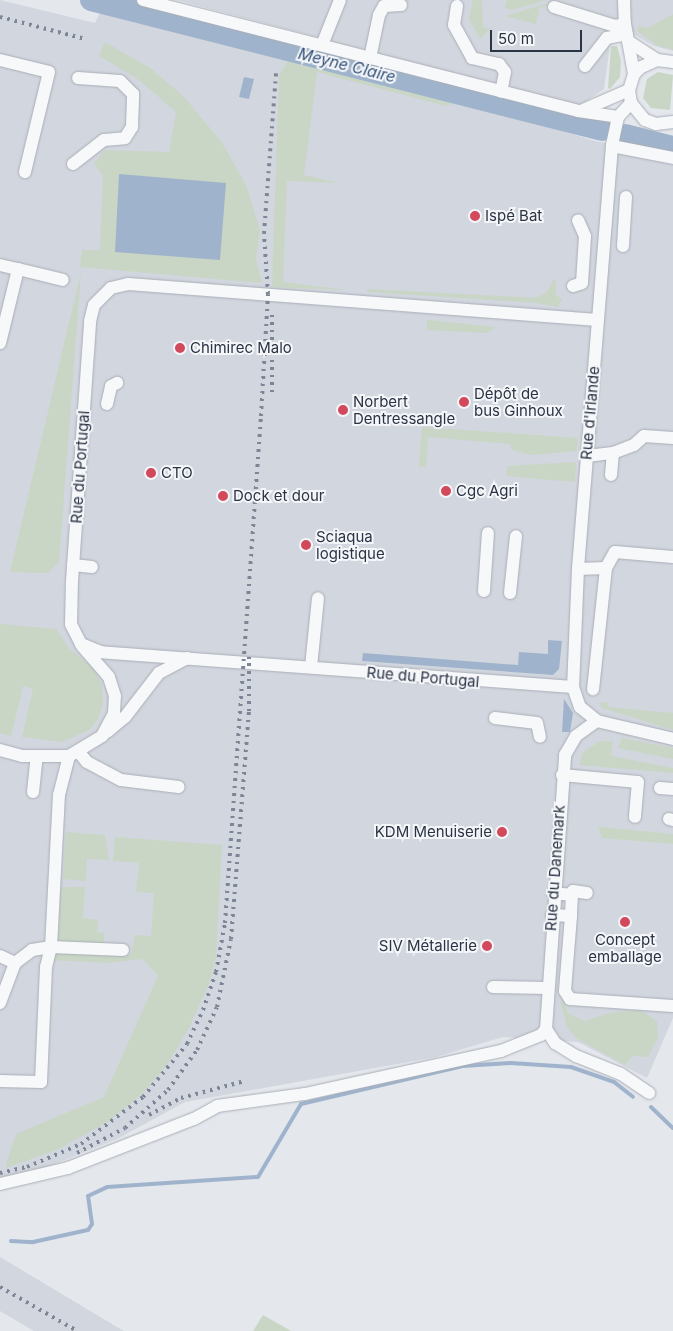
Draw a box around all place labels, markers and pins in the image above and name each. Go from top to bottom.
place label: Ispé Bat [485,207,542,225]
marker: Ispé Bat [469,210,481,222]
place label: Chimirec Malo [190,339,292,357]
marker: Chimirec Malo [174,342,186,354]
place label: Dépôt de bus Ginhoux [474,384,563,419]
place label: Norbert Dentressangle [353,392,455,427]
marker: Dépôt de bus Ginhoux [458,396,470,408]
marker: Norbert Dentressangle [337,404,349,416]
place label: CTO [161,464,193,482]
marker: CTO [145,467,157,479]
place label: Cgc Agri [456,482,518,500]
marker: Cgc Agri [440,485,452,497]
place label: Dock et dour [233,487,324,505]
marker: Dock et dour [217,490,229,502]
place label: Sciaqua logistique [316,527,385,562]
marker: Sciaqua logistique [300,539,312,551]
place label: KDM Menuiserie [375,823,492,841]
marker: KDM Menuiserie [496,826,508,838]
marker: Concept emballage [619,916,631,928]
place label: Concept emballage [588,930,662,965]
place label: SIV Métallerie [379,937,477,955]
marker: SIV Métallerie [481,940,493,952]

